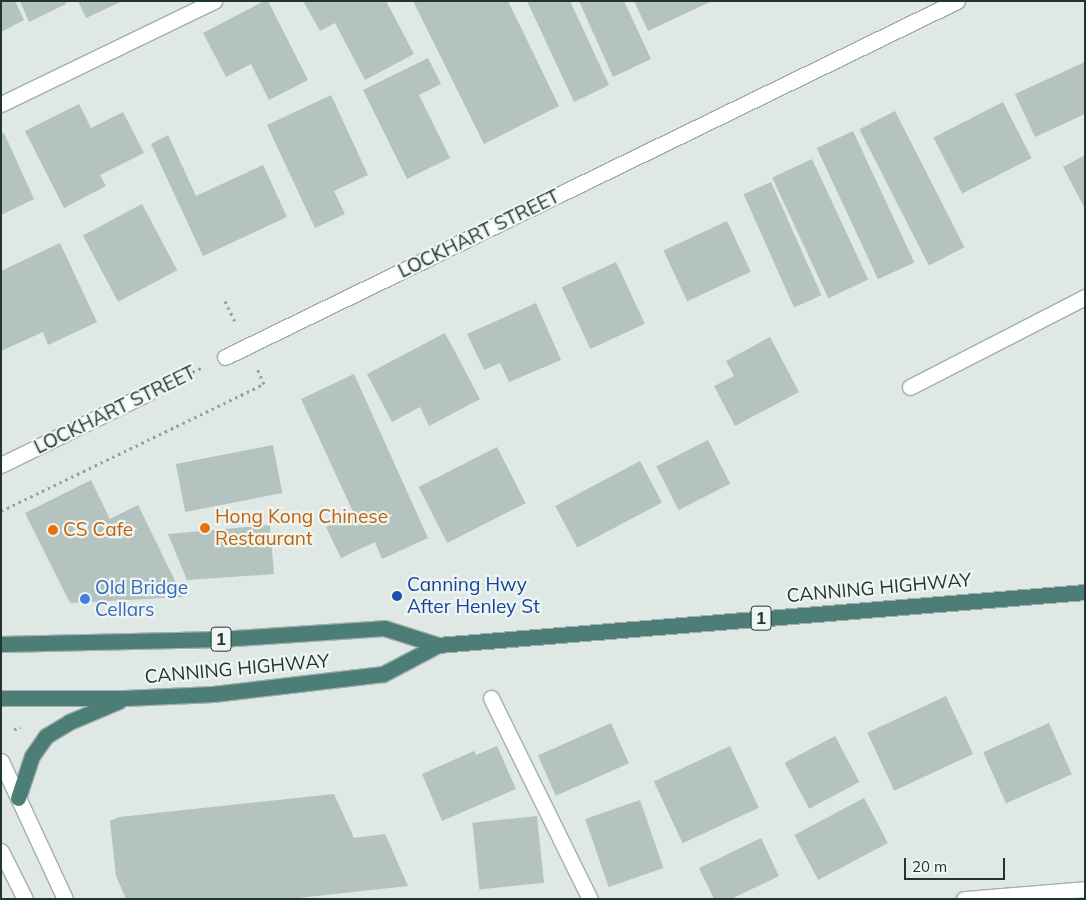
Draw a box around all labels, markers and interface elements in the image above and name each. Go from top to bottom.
street label: LOCKHART STREET [395,185,563,283]
street label: LOCKHART STREET [31,361,199,459]
place label: Hong Kong Chinese Restaurant [215,506,388,550]
place label: CS Cafe [63,519,133,541]
marker: Hong Kong Chinese Restaurant [199,522,211,534]
marker: CS Cafe [47,524,59,536]
street label: CANNING HIGHWAY [786,569,972,607]
place label: Canning Hwy After Henley St [407,574,540,618]
place label: Old Bridge Cellars [95,577,188,621]
marker: Canning Hwy After Henley St [391,590,403,602]
marker: Old Bridge Cellars [79,593,91,605]
road number: 1 [750,602,772,634]
road number: 1 [210,624,232,654]
street label: CANNING HIGHWAY [144,650,330,688]
scale bar [906,848,1007,880]
text: 20 m [912,857,947,876]

